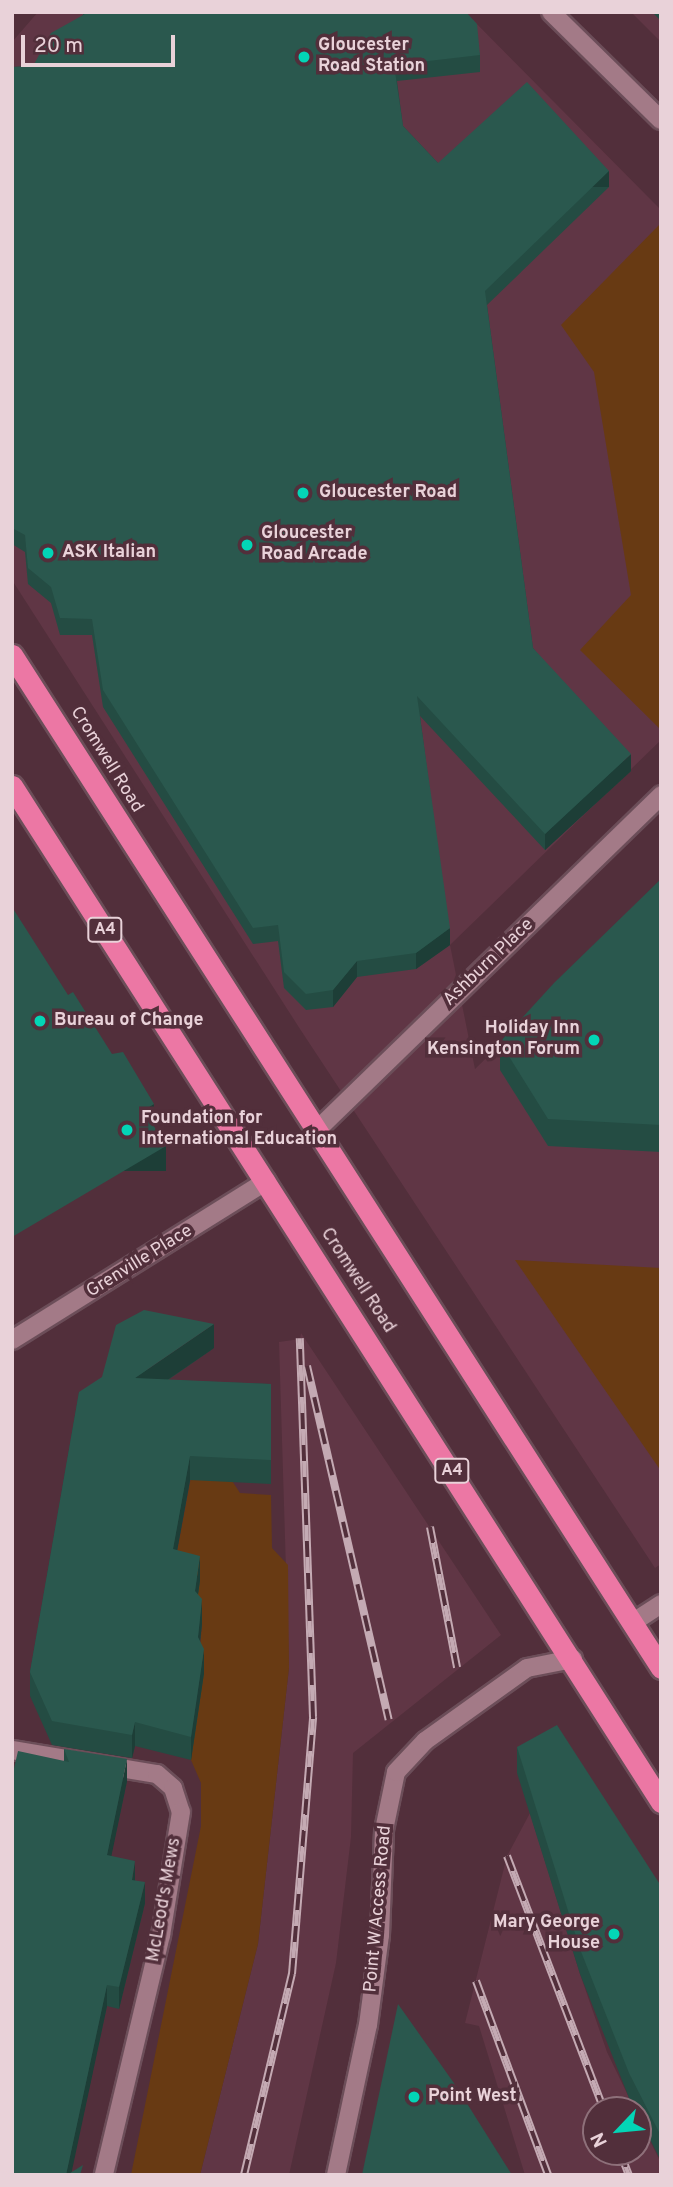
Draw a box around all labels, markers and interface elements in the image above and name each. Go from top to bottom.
scale bar [24,21,178,65]
text: 20 m [34,33,83,60]
place label: Gloucester Road Station [318,36,425,78]
marker: Gloucester Road Station [296,49,312,65]
place label: Gloucester Road [319,482,457,504]
marker: Gloucester Road [293,483,313,503]
place label: Gloucester Road Arcade [261,524,368,566]
marker: Gloucester Road Arcade [239,537,255,553]
place label: ASK Italian [62,542,156,564]
marker: ASK Italian [40,545,56,561]
street label: Cromwell Road [65,703,147,817]
street label: Ashburn Place [439,915,539,1011]
road number: A4 [86,918,124,942]
place label: Bureau of Change [54,1010,204,1032]
marker: Bureau of Change [32,1013,48,1029]
place label: Holiday Inn Kensington Forum [427,1019,580,1062]
marker: Holiday Inn Kensington Forum [586,1032,602,1048]
place label: Foundation for International Education [141,1109,337,1152]
marker: Foundation for International Education [119,1122,135,1138]
street label: Grenville Place [83,1221,197,1303]
street label: Cromwell Road [315,1224,399,1338]
road number: A4 [433,1458,471,1484]
street label: Point W Access Road [361,1824,397,1994]
street label: McLeod's Mews [143,1836,187,1964]
place label: Mary George House [493,1913,600,1955]
marker: Mary George House [606,1926,622,1942]
place label: Point West [428,2086,517,2108]
marker: Point West [406,2089,422,2105]
north arrow [582,2096,652,2166]
text: N [586,2128,614,2151]

